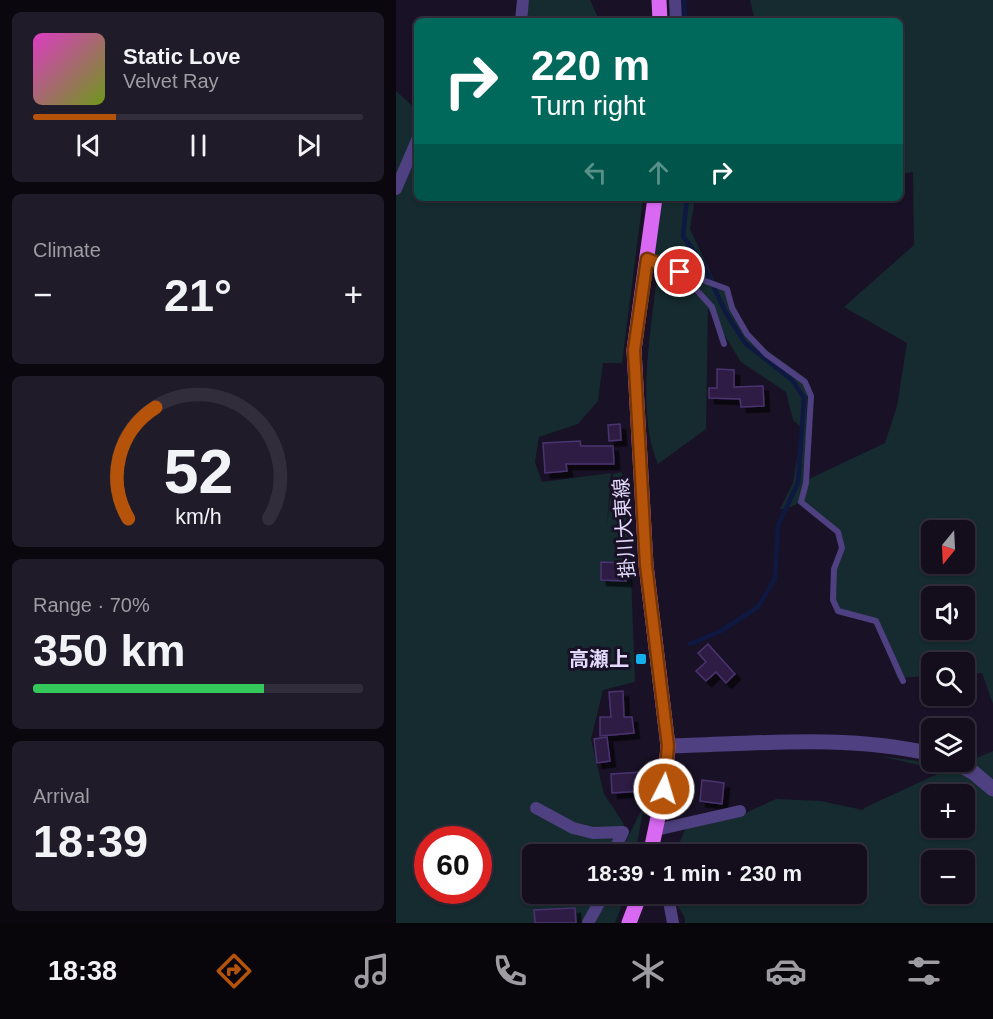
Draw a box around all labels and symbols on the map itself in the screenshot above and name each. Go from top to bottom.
pin [654,246,705,297]
street label: 掛川大東線 [610,477,638,579]
north arrow [921,520,975,574]
place label: 高瀬上 [569,648,629,670]
marker: 高瀬上 [634,652,648,666]
position arrow [632,757,696,821]
speed limit sign: 60 [414,826,492,904]

